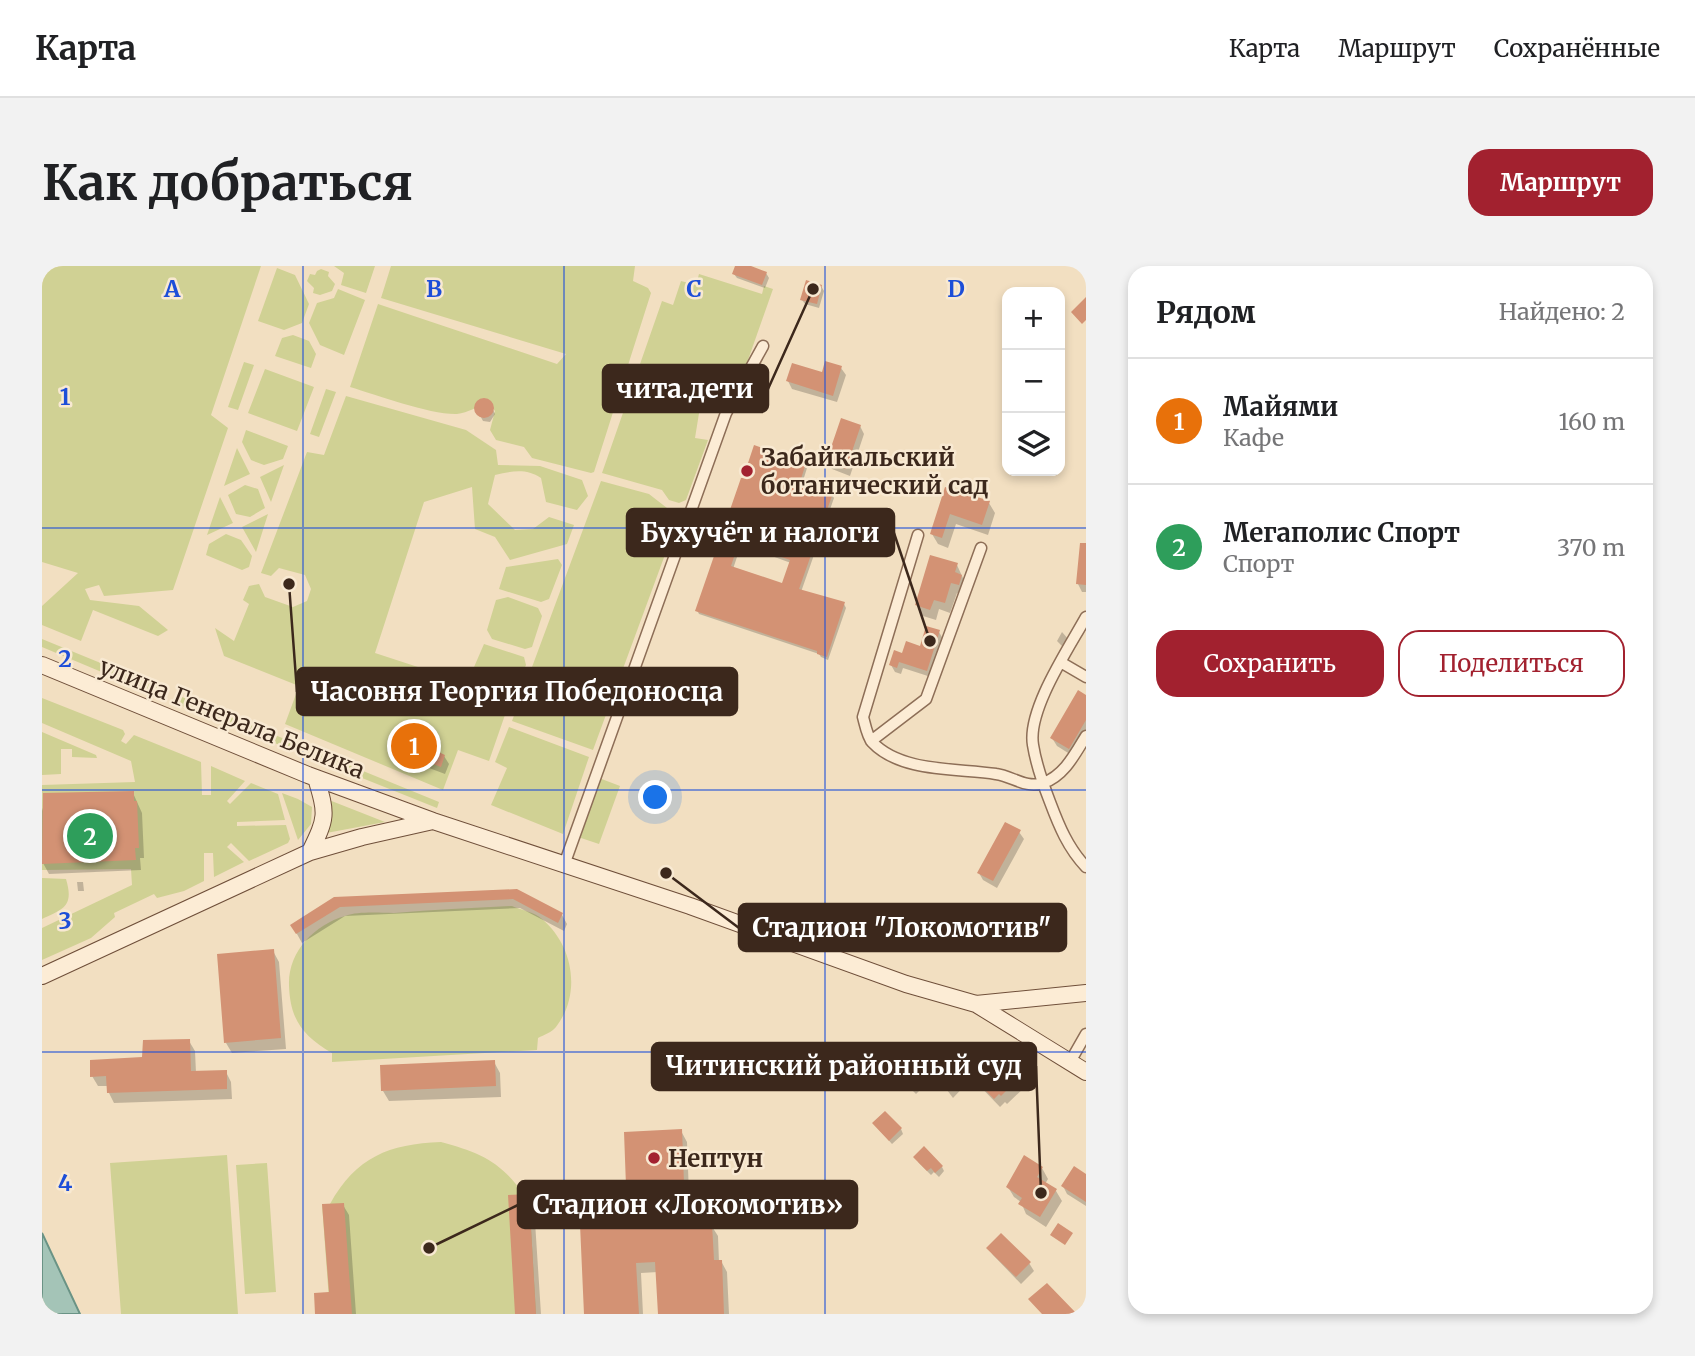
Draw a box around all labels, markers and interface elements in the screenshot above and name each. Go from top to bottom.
text: Карта [35,28,136,69]
text: Карта [1229,33,1300,64]
text: Маршрут [1338,33,1456,64]
text: Сохранённые [1494,33,1660,64]
button: Маршрут [1468,149,1653,216]
text: Как добраться [42,152,413,213]
text: A [163,274,181,303]
text: B [426,274,442,303]
text: C [686,274,702,303]
text: D [947,274,965,303]
map controls [1002,287,1065,476]
button: + [1002,287,1065,350]
text: Рядом [1156,293,1256,331]
text: Найдено: 2 [1499,297,1625,326]
button: − [1002,350,1065,413]
callout: чита.дети [603,365,768,412]
text: чита.дети [616,372,754,405]
text: 1 [60,382,71,411]
text: Майями [1223,390,1338,423]
text: 1 [1174,407,1184,436]
text: 160 m [1559,407,1625,436]
button: layers [1002,413,1065,476]
text: Кафе [1223,423,1284,452]
place label: Забайкальский ботанический сад [761,442,989,501]
marker: Забайкальский ботанический сад [739,463,755,479]
callout: Бухучёт и налоги [627,509,894,556]
text: Бухучёт и налоги [640,516,880,549]
text: Мегаполис Спорт [1223,516,1460,549]
text: 2 [1172,533,1186,562]
text: 370 m [1557,533,1625,562]
text: Спорт [1223,549,1294,578]
button: Сохранить [1156,630,1384,697]
button: Поделиться [1398,630,1625,697]
text: 2 [58,644,72,673]
street label: улица Генерала Белика [94,650,370,786]
callout: Часовня Георгия Победоносца [297,668,737,715]
text: Часовня Георгия Победоносца [311,675,723,708]
pin: 1 [391,720,437,772]
your location [638,780,672,814]
pin: 2 [67,810,113,862]
callout: Стадион "Локомотив" [739,904,1066,951]
text: 3 [58,906,72,935]
text: Стадион "Локомотив" [753,911,1051,944]
callout: Читинский районный суд [652,1043,1036,1090]
text: Читинский районный суд [666,1049,1022,1082]
place label: Нептун [668,1143,763,1174]
marker: Нептун [646,1150,662,1166]
text: 4 [58,1168,73,1197]
callout: Стадион «Локомотив» [518,1181,857,1228]
text: Стадион «Локомотив» [533,1188,843,1221]

